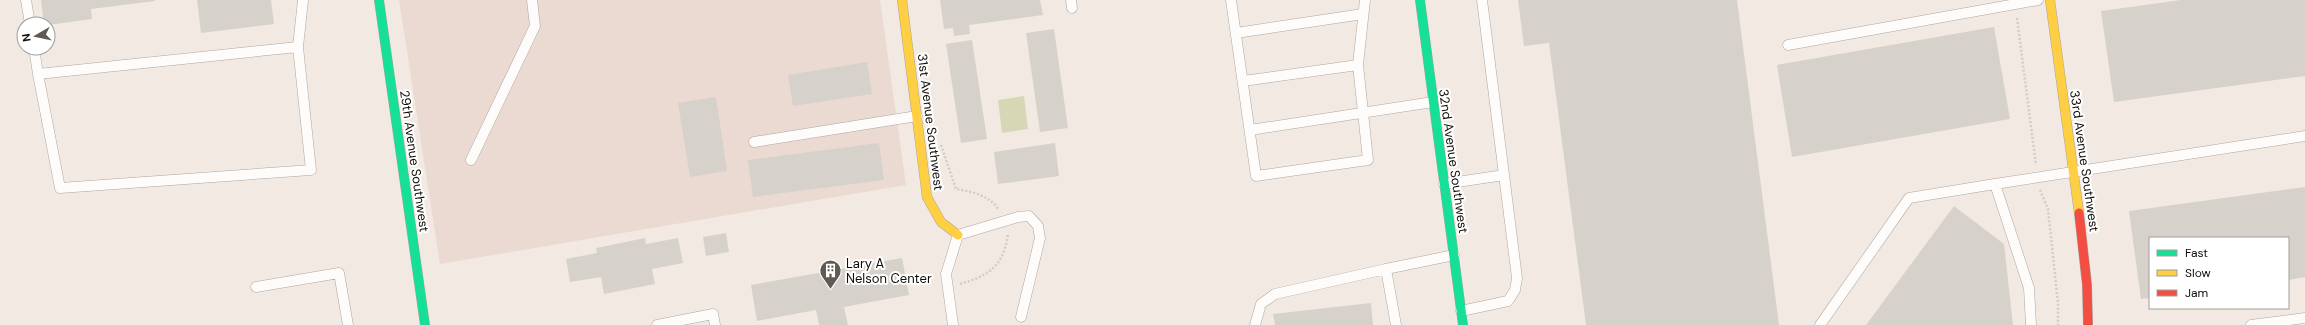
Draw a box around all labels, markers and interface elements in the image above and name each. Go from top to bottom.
north arrow [16,16,56,56]
text: N [19,33,34,43]
street label: 31st Avenue Southwest [914,53,947,191]
street label: 32nd Avenue Southwest [1435,88,1472,234]
street label: 29th Avenue Southwest [396,89,433,233]
street label: 33rd Avenue Southwest [2066,89,2103,233]
legend [2149,237,2289,309]
text: Fast [2185,245,2208,261]
place label: Lary A Nelson Center [846,255,932,287]
building icon: Lary A Nelson Center [817,257,843,290]
text: Slow [2185,265,2211,281]
text: Jam [2185,285,2208,301]

